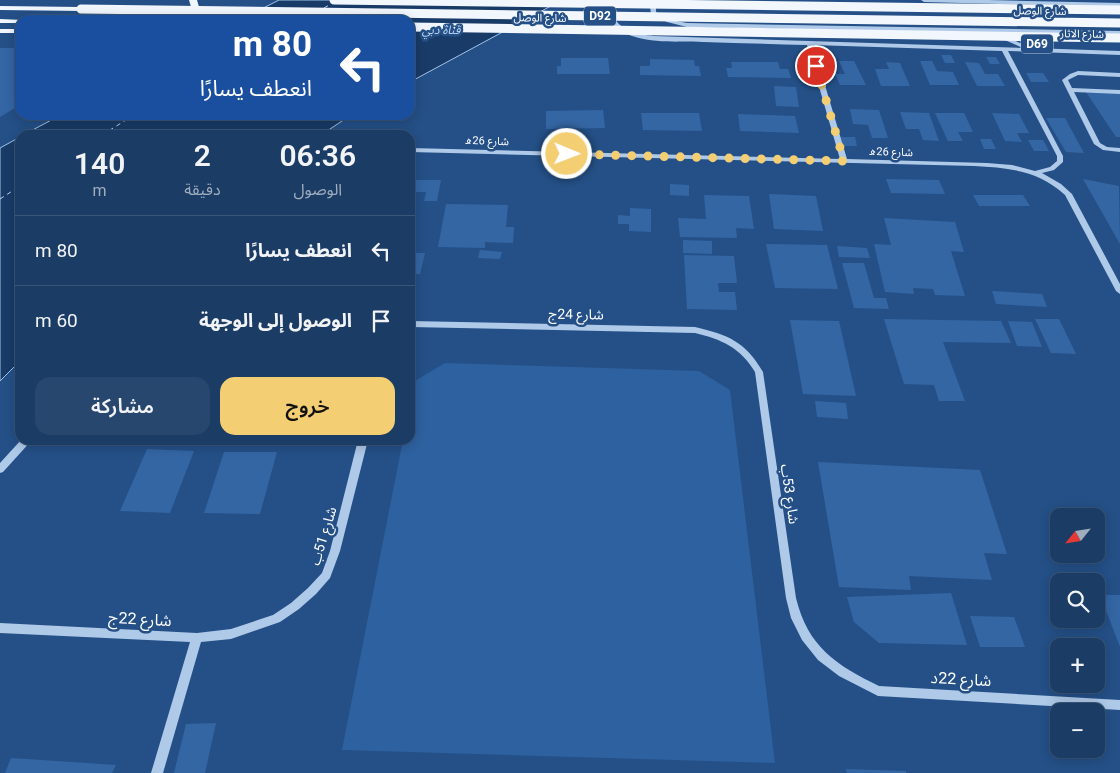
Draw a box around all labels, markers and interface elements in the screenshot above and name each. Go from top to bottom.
street label: شارع الوصل [1013,4,1067,19]
road number: D92 [584,7,616,26]
street label: شارع الوصل [513,11,567,26]
water label: قناة دبي [422,23,462,40]
text: 80 m [233,24,312,65]
street label: شارع الاثار [1059,27,1104,42]
road number: D69 [1021,34,1053,54]
icon: left [330,35,395,100]
pin [795,45,837,87]
icon: arrive [802,52,830,80]
text: انعطف يسارًا [200,76,312,101]
position arrow [540,127,592,179]
street label: شارع 26ه [465,134,510,149]
text: 2 [194,138,211,173]
text: 06:36 [279,138,356,173]
street label: شارع 26ه [869,145,914,160]
text: 140 [74,146,125,181]
text: دقيقة [184,180,221,199]
text: الوصول [293,180,342,199]
text: m [93,181,107,200]
icon: left [367,237,395,265]
text: 80 m [35,239,78,262]
text: انعطف يسارًا [245,239,352,262]
street label: شارع 24ج [548,306,604,325]
icon: arrive [367,307,395,335]
text: 60 m [35,309,78,332]
text: الوصول إلى الوجهة [199,309,352,332]
button: مشاركة [35,377,210,435]
button: خروج [220,377,395,435]
street label: شارع 53ب [775,463,802,525]
street label: شارع 51ب [307,505,342,568]
north arrow [1050,508,1105,562]
map controls [1050,508,1105,758]
button: search [1050,573,1105,628]
street label: شارع 22ج [108,608,172,633]
button: + [1050,638,1105,693]
street label: شارع 22د [930,668,992,693]
button: − [1050,703,1105,758]

